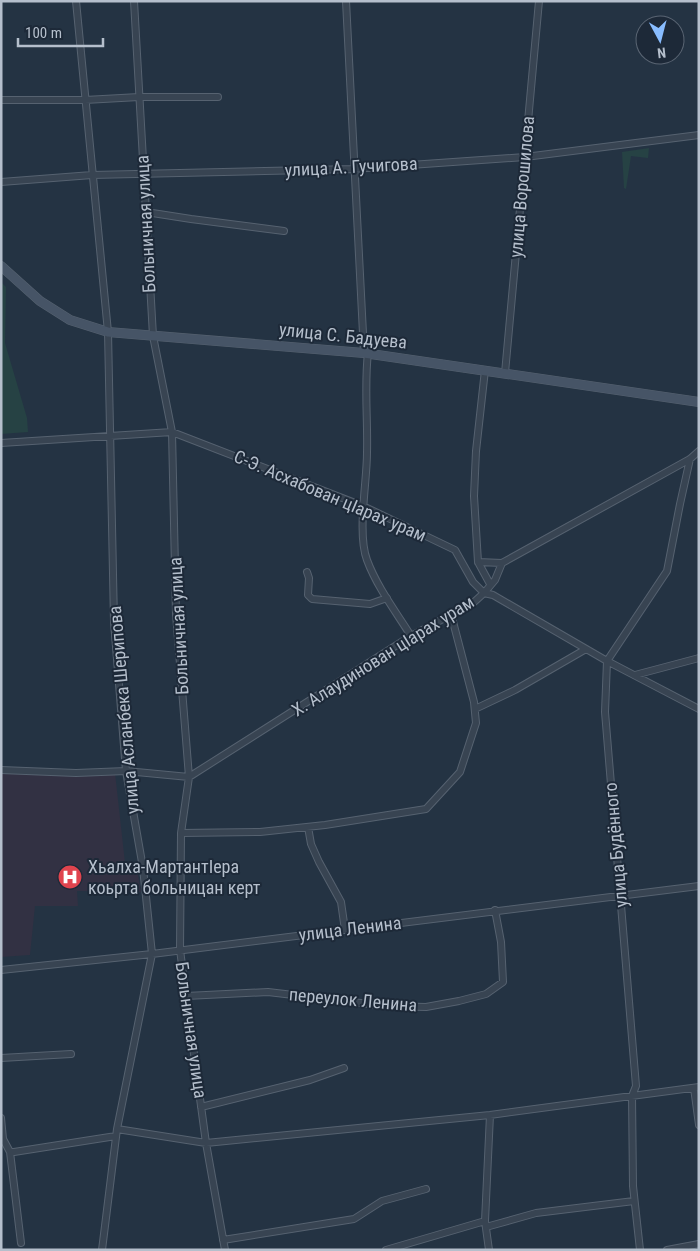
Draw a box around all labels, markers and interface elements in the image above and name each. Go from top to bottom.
scale bar [18,15,102,47]
north arrow [635,15,685,65]
text: 100 m [25,24,62,42]
text: N [656,44,667,61]
street label: улица Ворошилова [505,115,538,259]
street label: улица А. Гучигова [284,153,418,180]
street label: Больничная улица [131,155,160,293]
street label: улица С. Бадуева [278,318,408,353]
street label: С-Э. Асхабован цIарах урам [231,445,429,546]
street label: Больничная улица [164,557,193,695]
street label: Х. Алаудинован цIарах урам [288,591,478,720]
street label: улица Асланбека Шерипова [104,605,143,815]
street label: улица Будённого [600,782,631,909]
place label: Хьалха-МартантIера коьрта больницан керт [88,856,261,898]
hospital icon: Хьалха-МартантIера коьрта больницан керт [57,864,83,890]
street label: улица Ленина [297,912,402,945]
street label: Больничная улица [172,960,211,1100]
street label: переулок Ленина [288,983,418,1016]

